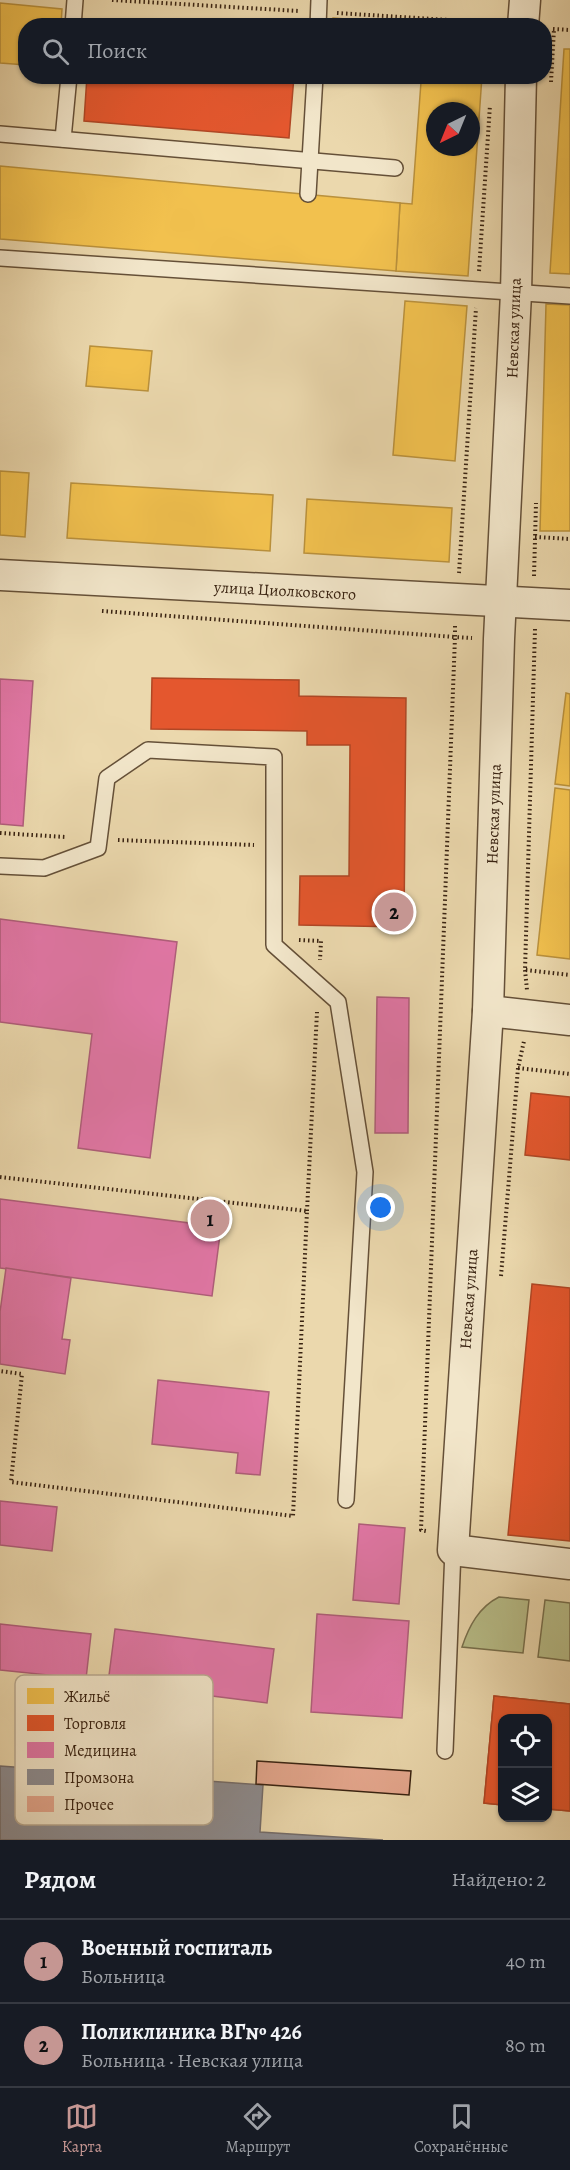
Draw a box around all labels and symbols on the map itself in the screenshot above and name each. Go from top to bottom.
north arrow [426,102,480,156]
street label: Невская улица [501,277,527,379]
street label: улица Циолковского [212,576,357,606]
street label: Невская улица [481,763,507,865]
pin: 2 [374,890,414,934]
your location [366,1193,395,1222]
pin: 1 [190,1196,230,1242]
street label: Невская улица [455,1247,484,1350]
legend [15,1675,213,1825]
text: Жильё [64,1686,110,1708]
text: Торговля [64,1713,127,1735]
text: Медицина [64,1740,137,1762]
text: Промзона [64,1767,135,1789]
text: Прочее [64,1794,114,1816]

